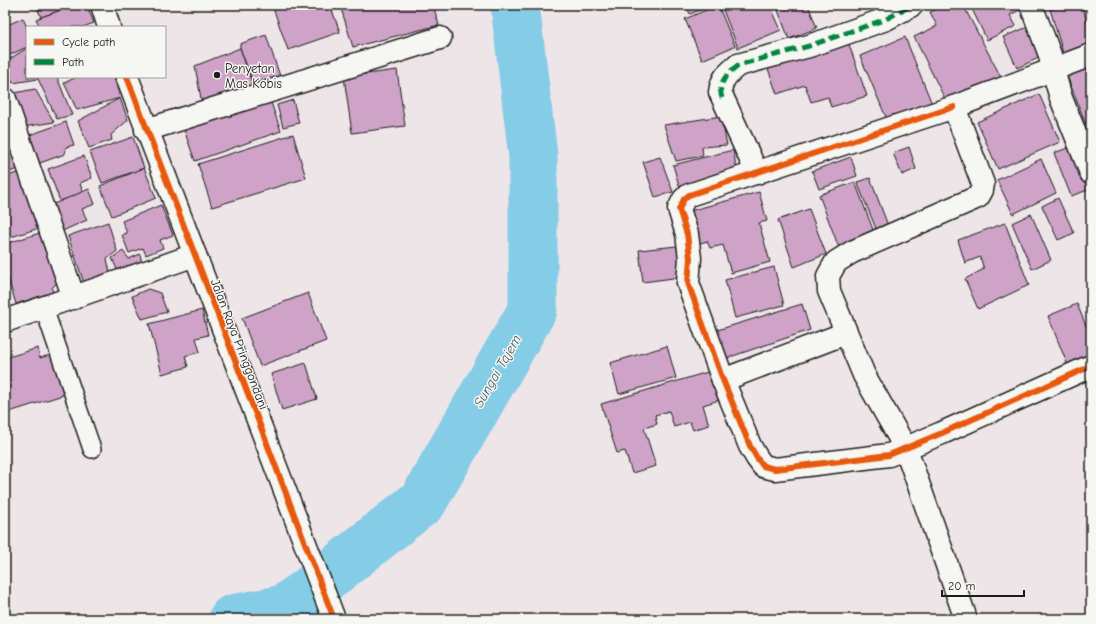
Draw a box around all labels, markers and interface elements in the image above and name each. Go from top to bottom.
legend [26,26,166,78]
text: Cycle path [62,35,115,49]
text: Path [62,55,84,69]
place label: Penyetan Mas Kobis [225,61,282,91]
marker: Penyetan Mas Kobis [212,70,222,80]
street label: Jalan Raya Pringgondani [208,277,271,412]
water label: Sungai Tajem [470,332,525,410]
scale bar [942,572,1024,598]
text: 20 m [948,579,976,593]

